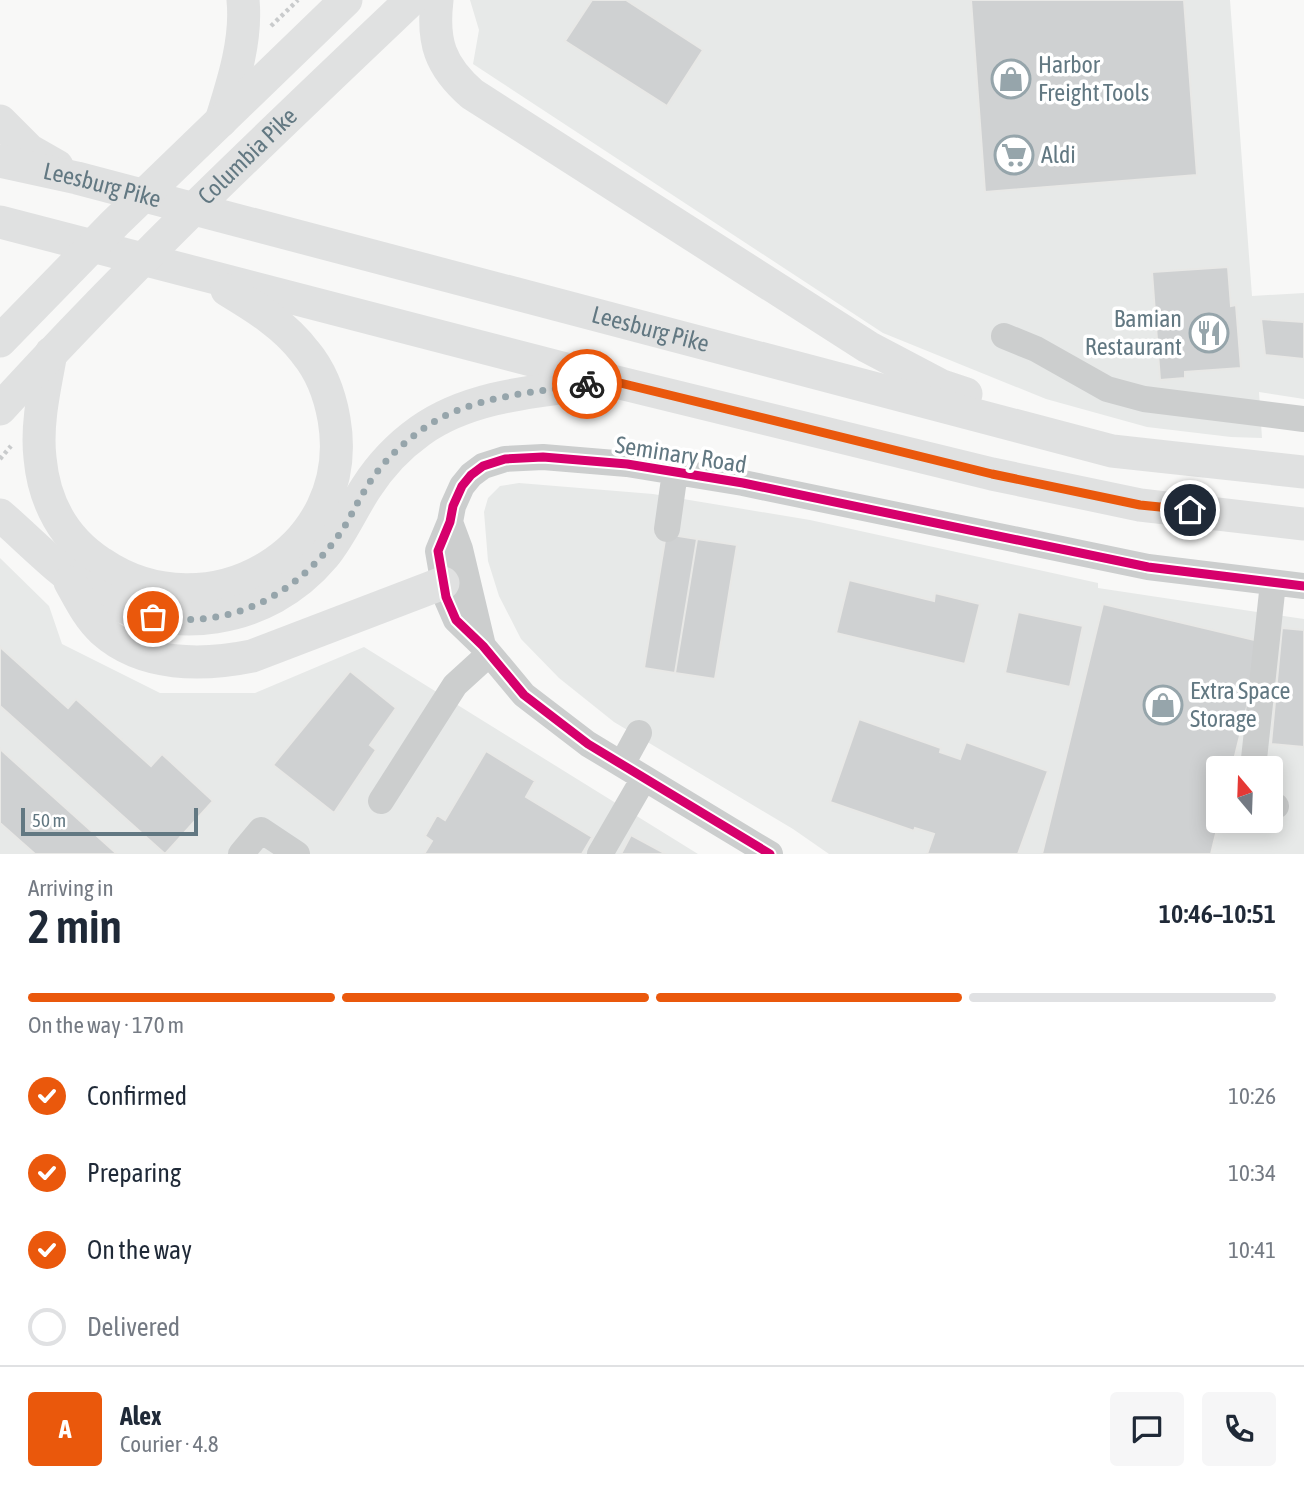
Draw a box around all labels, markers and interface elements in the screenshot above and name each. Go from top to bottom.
place label: Harbor Freight Tools [1038,51,1149,106]
shop icon: Harbor Freight Tools [990,58,1032,100]
street label: Columbia Pike [192,102,302,210]
supermarket icon: Aldi [993,134,1035,176]
place label: Aldi [1041,141,1076,168]
street label: Leesburg Pike [41,157,164,213]
street label: Leesburg Pike [589,300,712,357]
place label: Bamian Restaurant [1085,305,1182,360]
restaurant icon: Bamian Restaurant [1188,312,1230,354]
courier [552,349,622,419]
icon: bike [568,365,606,403]
street label: Seminary Road [613,431,749,478]
pin [1160,480,1220,540]
icon: home [1171,491,1209,529]
pin [123,587,183,647]
icon: bag [134,598,172,636]
place label: Extra Space Storage [1190,677,1290,732]
shop icon: Extra Space Storage [1142,684,1184,726]
north arrow [1206,756,1283,833]
map controls [1206,756,1283,833]
scale bar [21,805,198,837]
text: 50 m [32,809,66,831]
text: Arriving in [28,875,114,901]
text: 10:46–10:51 [1159,899,1276,929]
text: 2 min [28,900,122,953]
text: On the way · 170 m [28,1012,184,1038]
icon: check [28,1077,66,1115]
text: Confirmed [87,1081,187,1111]
text: 10:26 [1228,1083,1276,1109]
icon: check [28,1154,66,1192]
text: Preparing [87,1158,181,1188]
text: 10:34 [1228,1160,1276,1186]
icon: check [28,1231,66,1269]
text: On the way [87,1235,192,1265]
text: 10:41 [1228,1237,1276,1263]
text: Delivered [87,1312,180,1342]
button: chat [1110,1392,1184,1466]
button: phone [1202,1392,1276,1466]
text: Alex [120,1401,161,1431]
text: A [59,1414,71,1444]
text: Courier · 4.8 [120,1431,219,1457]

